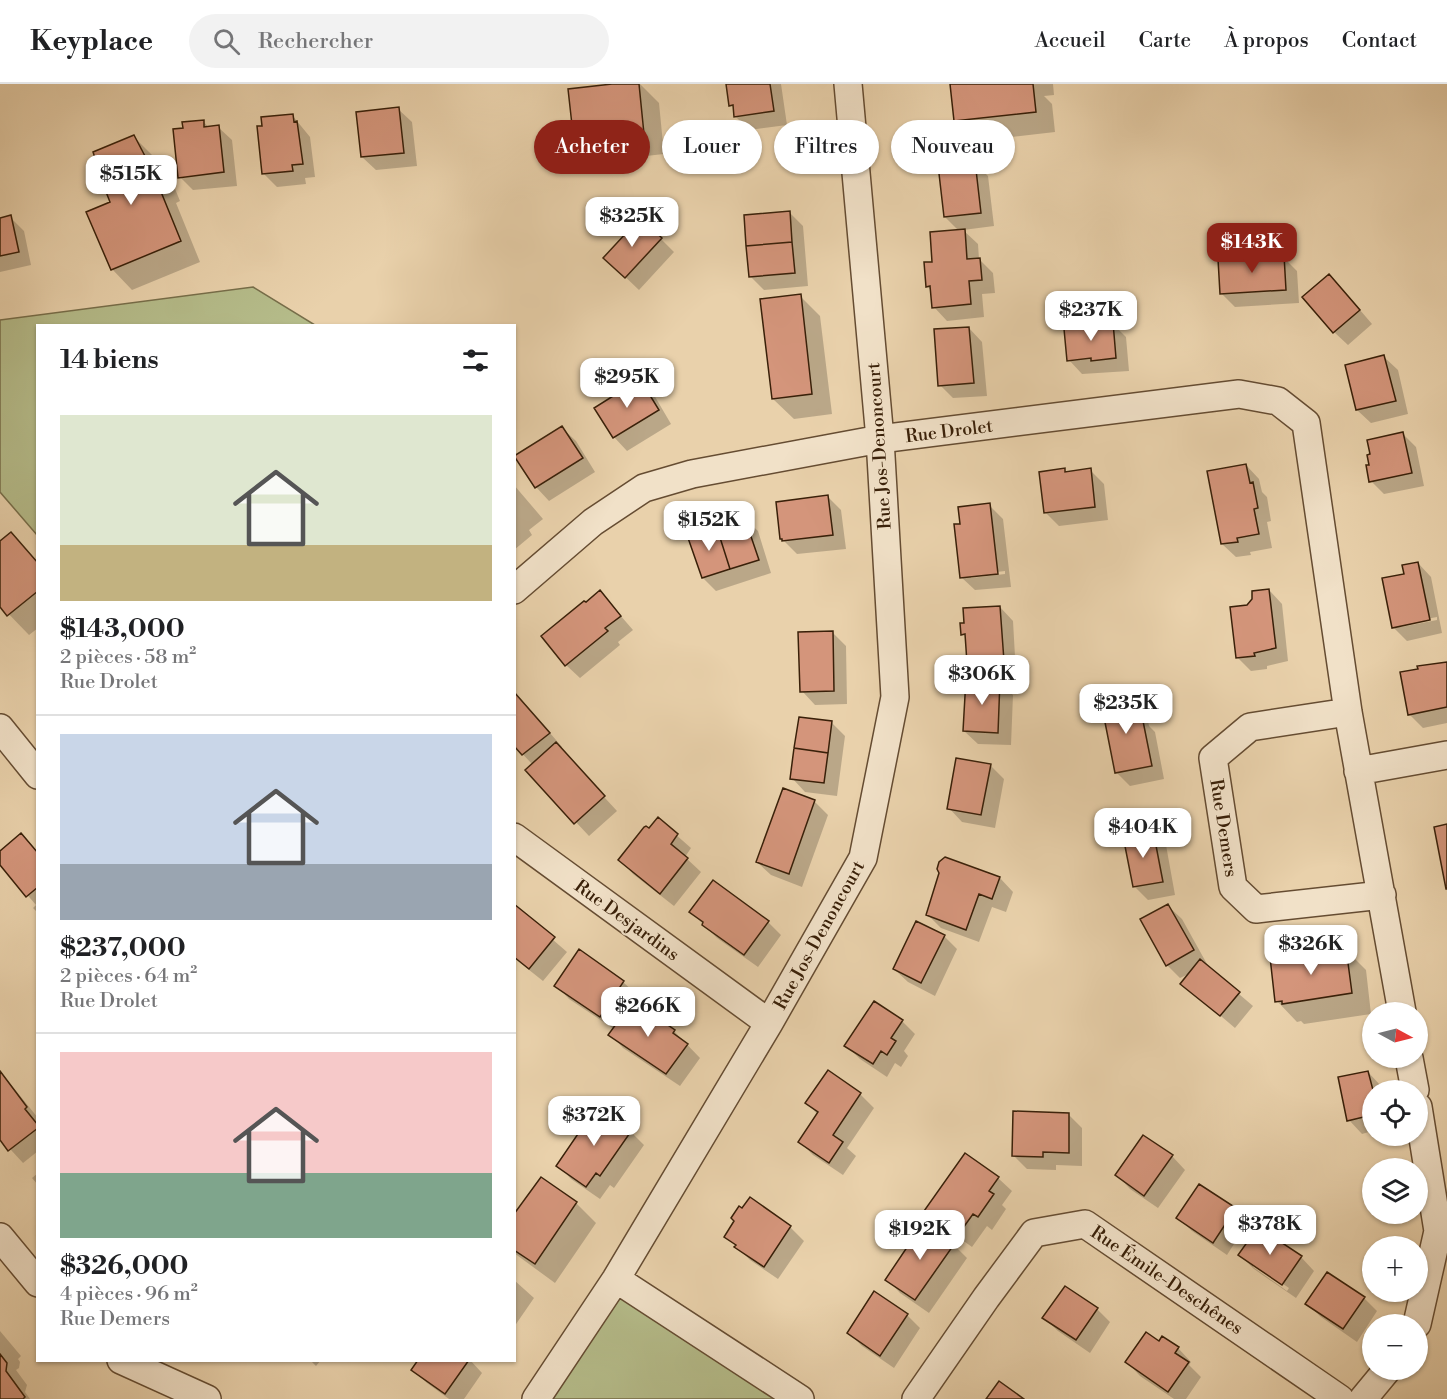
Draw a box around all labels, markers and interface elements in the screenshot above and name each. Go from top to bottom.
search box [189,14,609,68]
text: Keyplace [30,24,153,59]
icon: search [210,25,243,58]
text: Rechercher [258,28,373,55]
text: Accueil [1035,28,1106,54]
text: Carte [1139,28,1191,54]
text: À propos [1224,28,1309,54]
text: Contact [1342,28,1417,54]
chip: Acheter [534,120,650,174]
chip: Louer [662,120,762,174]
chip: Filtres [774,120,879,174]
chip: Nouveau [891,120,1015,174]
pin: $515K [89,155,173,206]
text: $515K [100,162,162,187]
pin: $325K [590,197,674,248]
text: $325K [599,204,665,229]
pin: $143K [1210,223,1294,274]
text: $143K [1221,230,1283,255]
pin: $237K [1049,291,1133,342]
text: $237K [1059,298,1123,323]
text: 14 biens [60,344,159,376]
icon: filters [459,344,492,377]
pin: $295K [585,358,669,409]
street label: Rue Jos-Denoncourt [862,361,897,530]
text: $295K [594,365,660,390]
street label: Rue Drolet [904,415,995,448]
icon: home [222,454,330,562]
pin: $152K [667,501,751,552]
text: $152K [678,508,740,533]
text: $143,000 [60,613,185,645]
text: 2 pièces · 58 m² [60,645,196,670]
pin: $306K [940,655,1024,706]
text: $306K [948,662,1016,687]
text: Rue Drolet [60,670,158,695]
pin: $235K [1084,684,1168,735]
text: $235K [1093,691,1159,716]
icon: home [222,773,330,881]
street label: Rue Demers [1204,777,1243,879]
pin: $404K [1101,808,1185,859]
text: $404K [1108,815,1178,840]
street label: Rue Jos-Denoncourt [769,856,870,1014]
street label: Rue Desjardins [570,875,684,966]
pin: $326K [1269,925,1353,976]
text: $237,000 [60,932,186,964]
text: $326K [1278,932,1344,957]
text: 2 pièces · 64 m² [60,964,197,989]
pin: $266K [606,987,690,1038]
text: Rue Drolet [60,989,158,1014]
text: $266K [615,994,681,1019]
north arrow [1362,1002,1428,1068]
map controls [1362,1002,1428,1380]
button: locate [1362,1080,1428,1146]
icon: home [222,1091,330,1199]
pin: $372K [552,1096,636,1147]
text: $372K [562,1103,626,1128]
button: layers [1362,1158,1428,1224]
pin: $378K [1228,1205,1312,1256]
pin: $192K [878,1210,962,1261]
text: $378K [1238,1212,1302,1237]
text: $192K [889,1217,951,1242]
street label: Rue Émile-Deschênes [1086,1221,1247,1340]
button: + [1362,1236,1428,1302]
text: $326,000 [60,1250,188,1282]
text: 4 pièces · 96 m² [60,1282,198,1307]
text: Rue Demers [60,1307,170,1332]
button: − [1362,1314,1428,1380]

